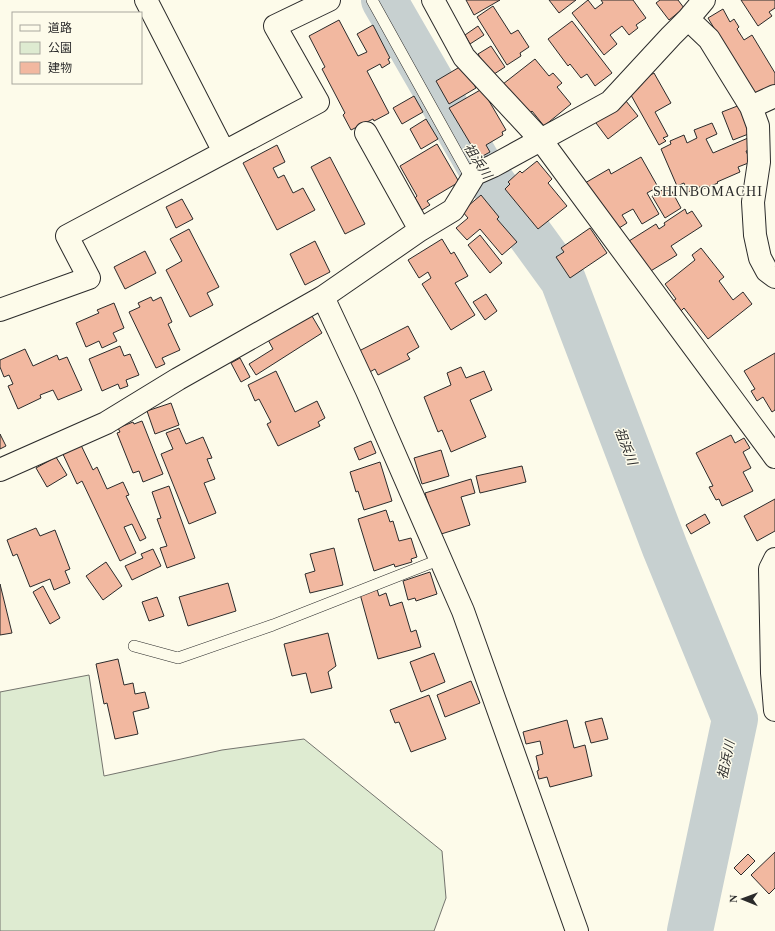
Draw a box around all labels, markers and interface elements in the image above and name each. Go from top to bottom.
legend [12,12,142,84]
text: 道路 [48,21,72,35]
text: 公園 [48,41,72,55]
text: 建物 [48,61,72,75]
water label: 祖浜川 [461,141,496,183]
district label: SHINBOMACHI [653,184,763,199]
water label: 祖浜川 [612,425,641,469]
water label: 祖浜川 [715,737,738,781]
north arrow [723,879,763,919]
text: N [727,895,739,903]

